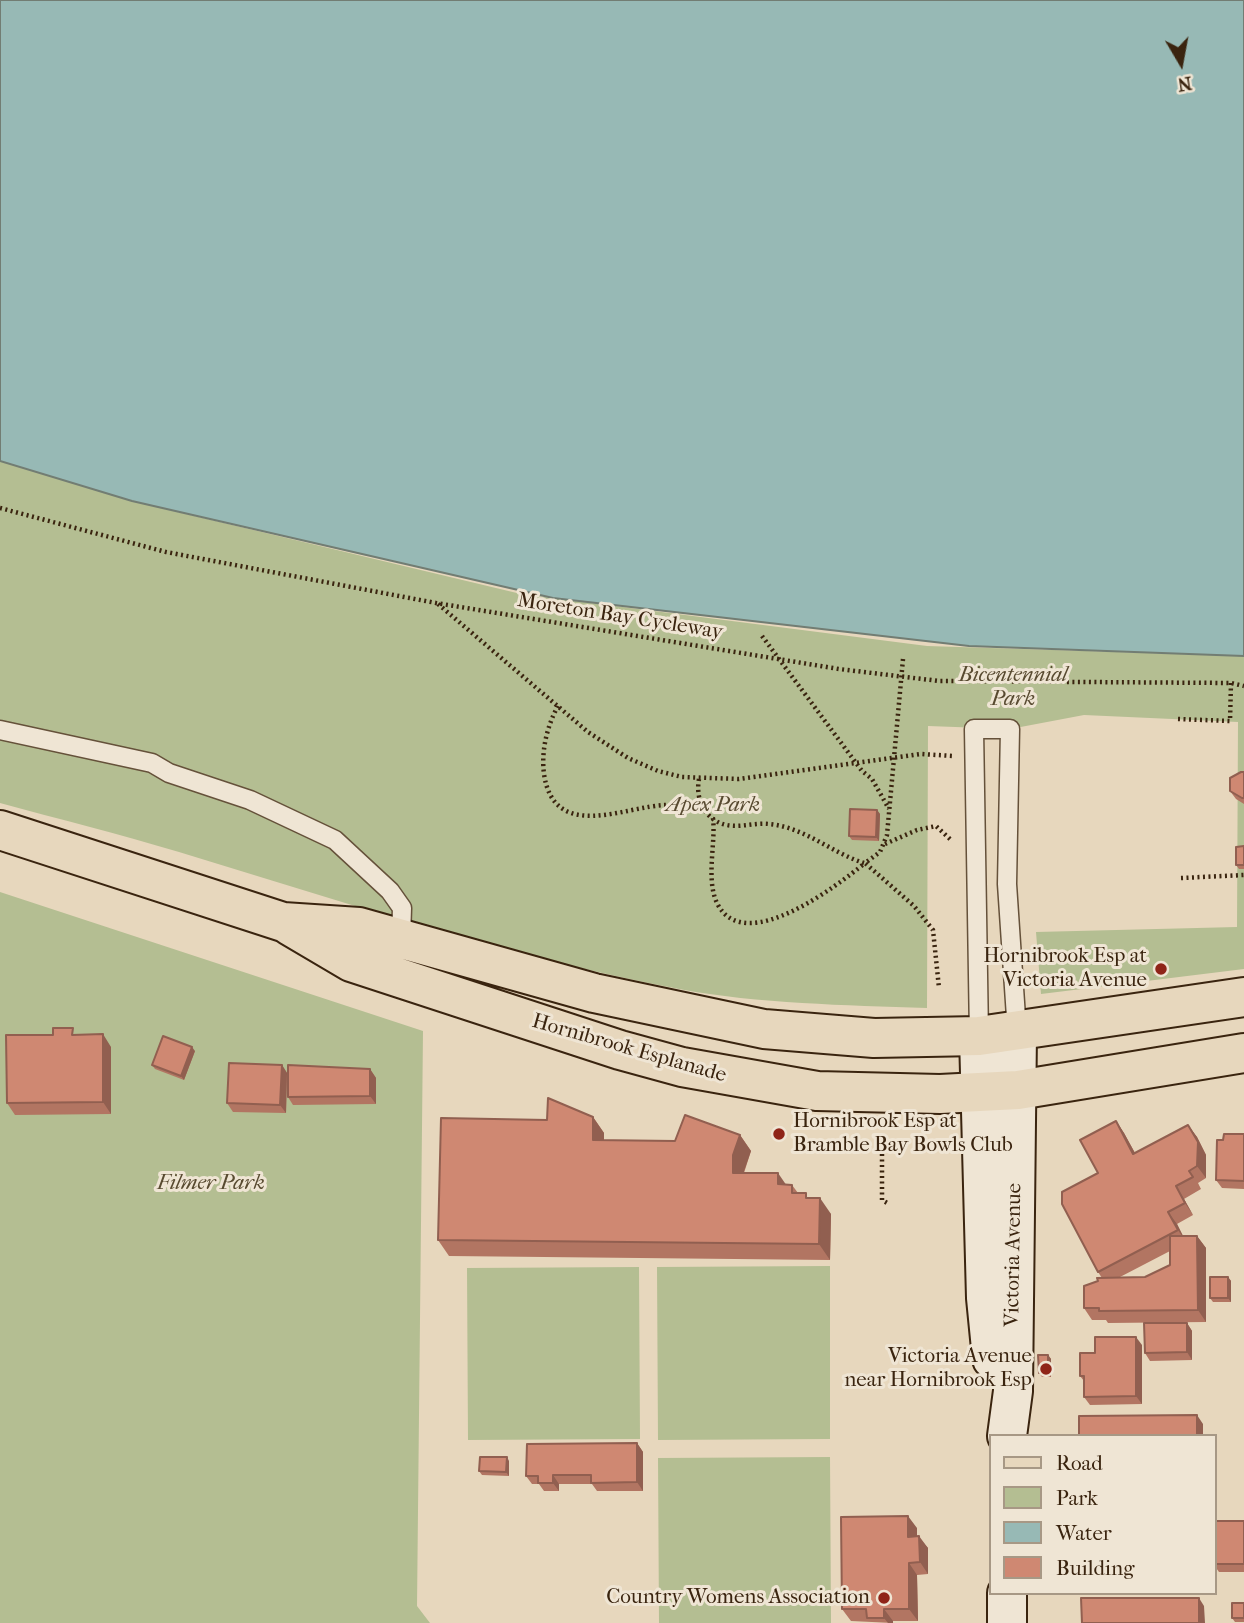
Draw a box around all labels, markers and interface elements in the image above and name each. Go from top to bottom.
north arrow [1146,28,1216,98]
text: N [1176,72,1194,96]
street label: Moreton Bay Cycleway [515,588,725,646]
park label: Bicentennial Park [959,663,1067,713]
park label: Apex Park [666,793,760,819]
place label: Hornibrook Esp at Victoria Avenue [983,944,1147,994]
marker: Hornibrook Esp at Victoria Avenue [1153,961,1169,977]
street label: Hornibrook Esplanade [529,1009,729,1089]
place label: Hornibrook Esp at Bramble Bay Bowls Club [793,1109,1013,1159]
marker: Hornibrook Esp at Bramble Bay Bowls Club [771,1126,787,1142]
park label: Filmer Park [157,1171,265,1197]
street label: Victoria Avenue [1000,1183,1028,1327]
place label: Victoria Avenue near Hornibrook Esp [844,1344,1032,1394]
marker: Victoria Avenue near Hornibrook Esp [1038,1361,1054,1377]
legend [988,1434,1216,1595]
text: Road [1056,1451,1103,1475]
text: Park [1056,1486,1098,1510]
text: Water [1056,1521,1112,1545]
text: Building [1056,1556,1134,1580]
place label: Country Womens Association [606,1585,870,1611]
marker: Country Womens Association [876,1590,892,1606]

